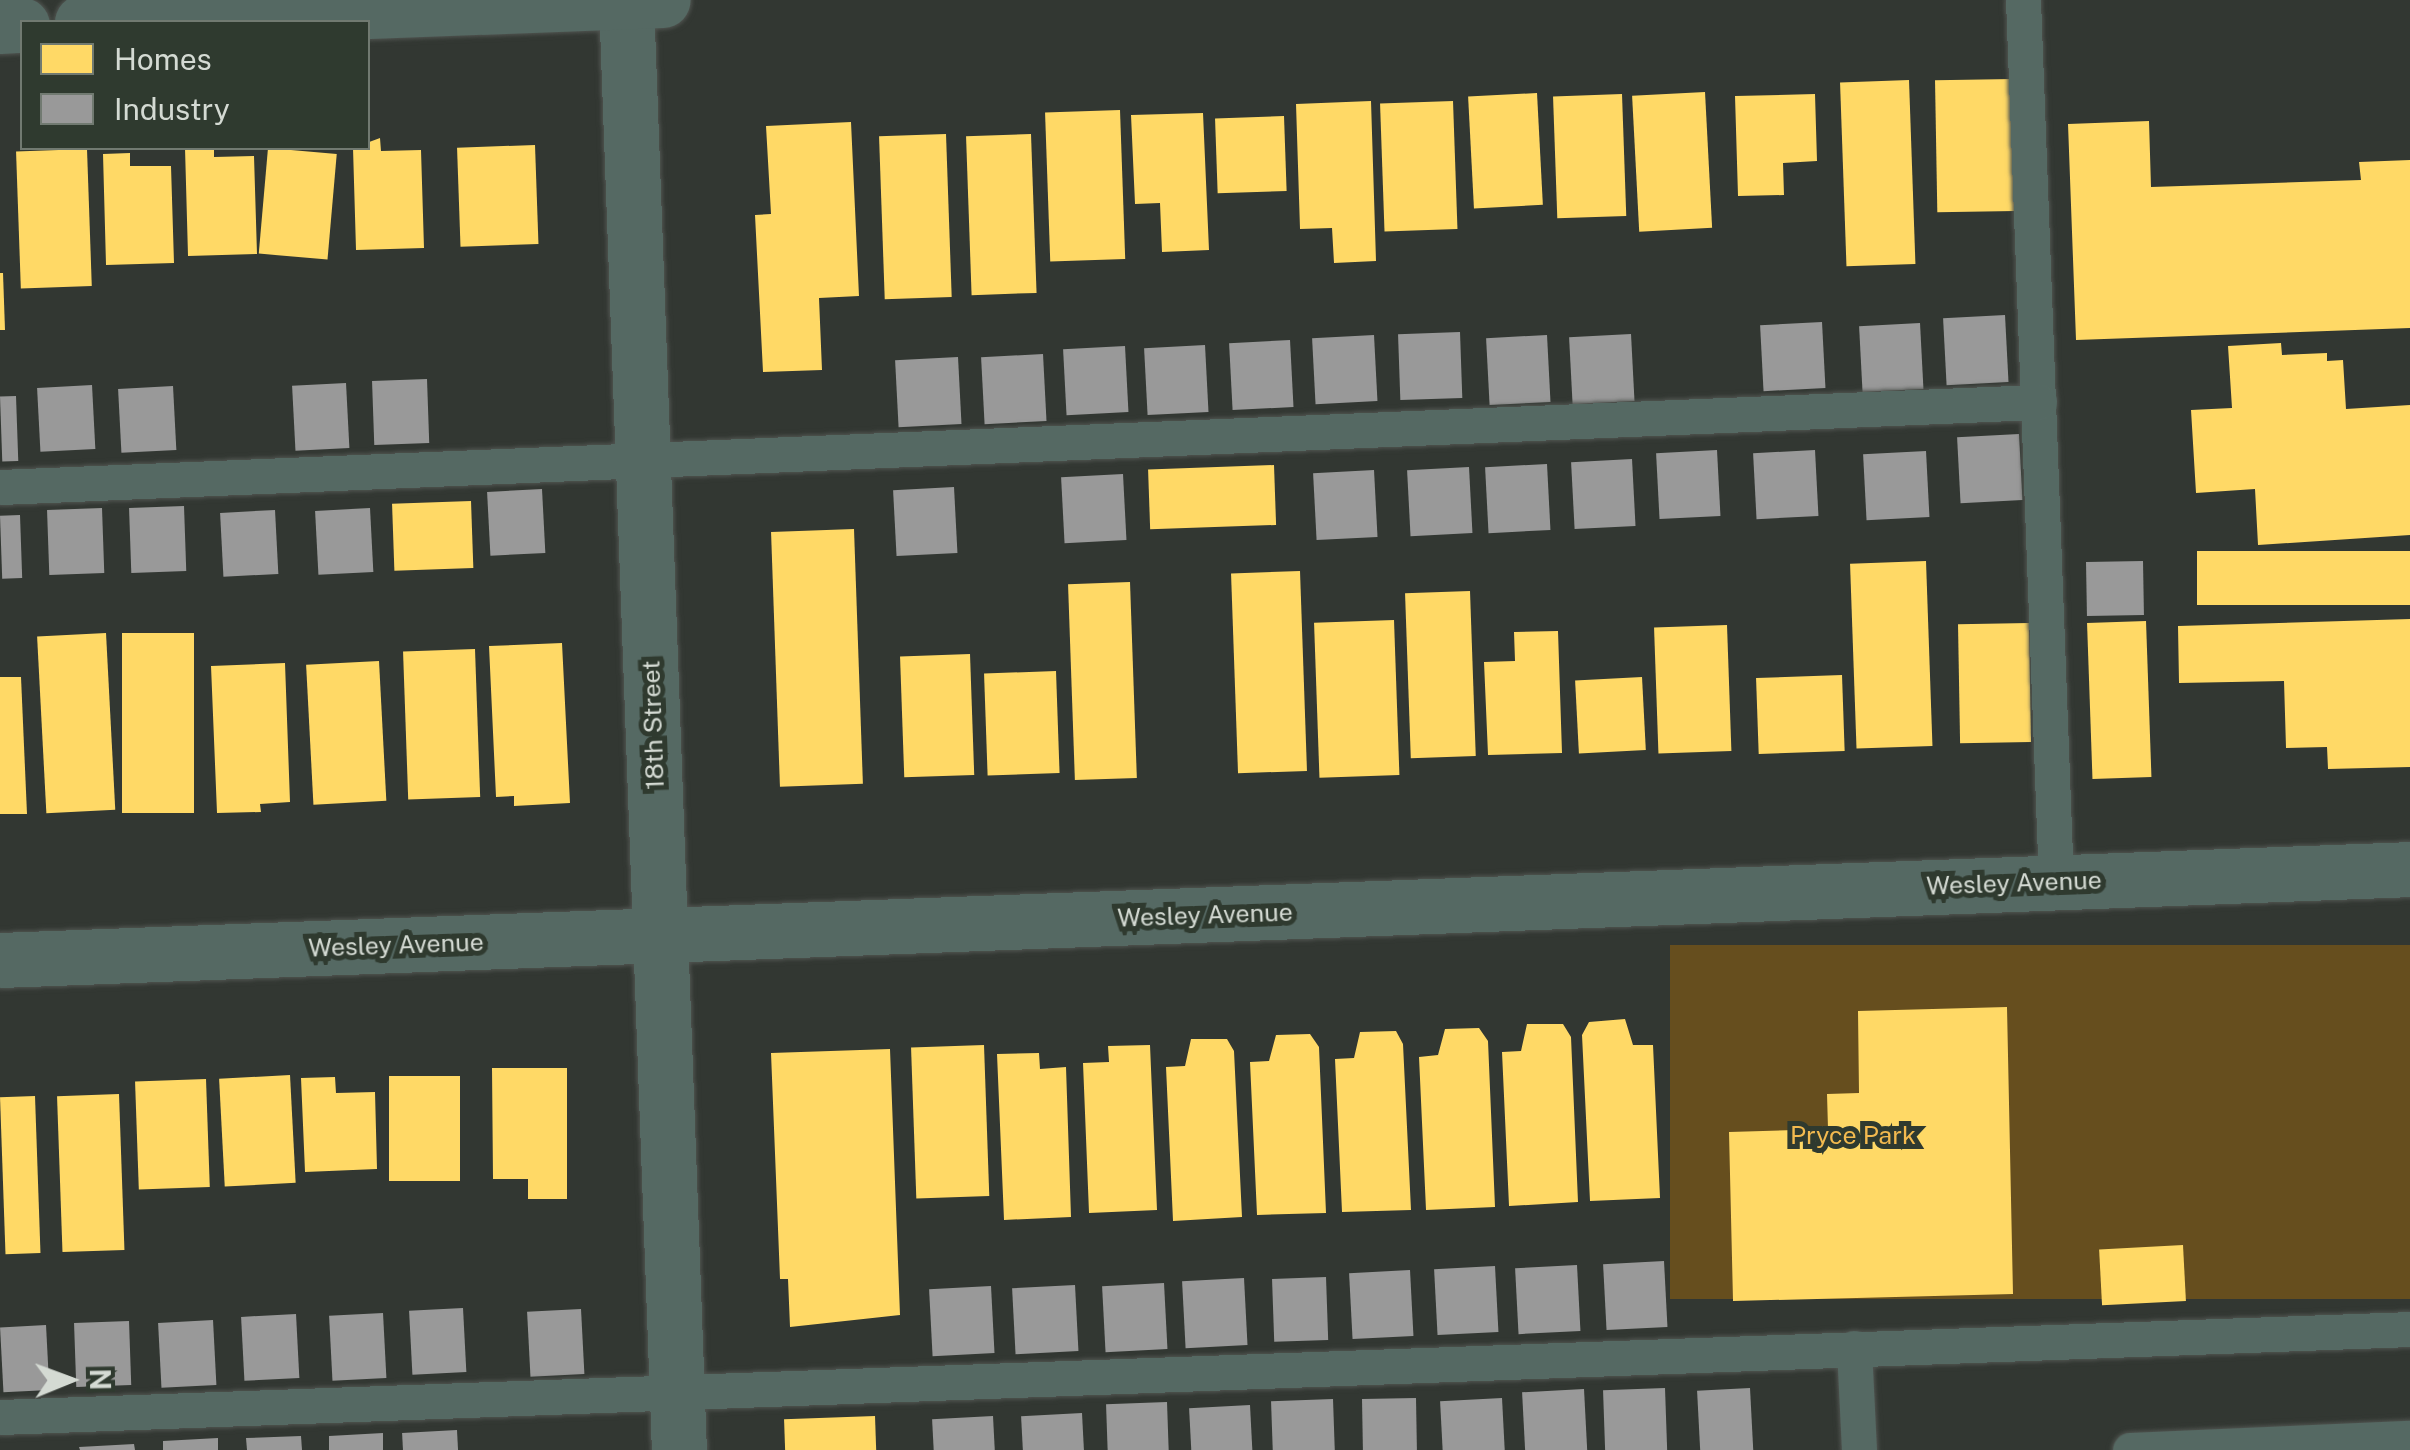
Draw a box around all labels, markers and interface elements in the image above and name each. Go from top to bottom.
legend [20,20,370,150]
text: Homes [114,41,212,77]
text: Industry [114,91,230,127]
street label: 18th Street [636,660,670,790]
street label: Wesley Avenue [1926,865,2102,901]
street label: Wesley Avenue [1117,897,1293,933]
street label: Wesley Avenue [308,927,484,963]
park label: Pryce Park [1790,1120,1916,1150]
north arrow [20,1330,120,1430]
text: N [84,1368,117,1391]

